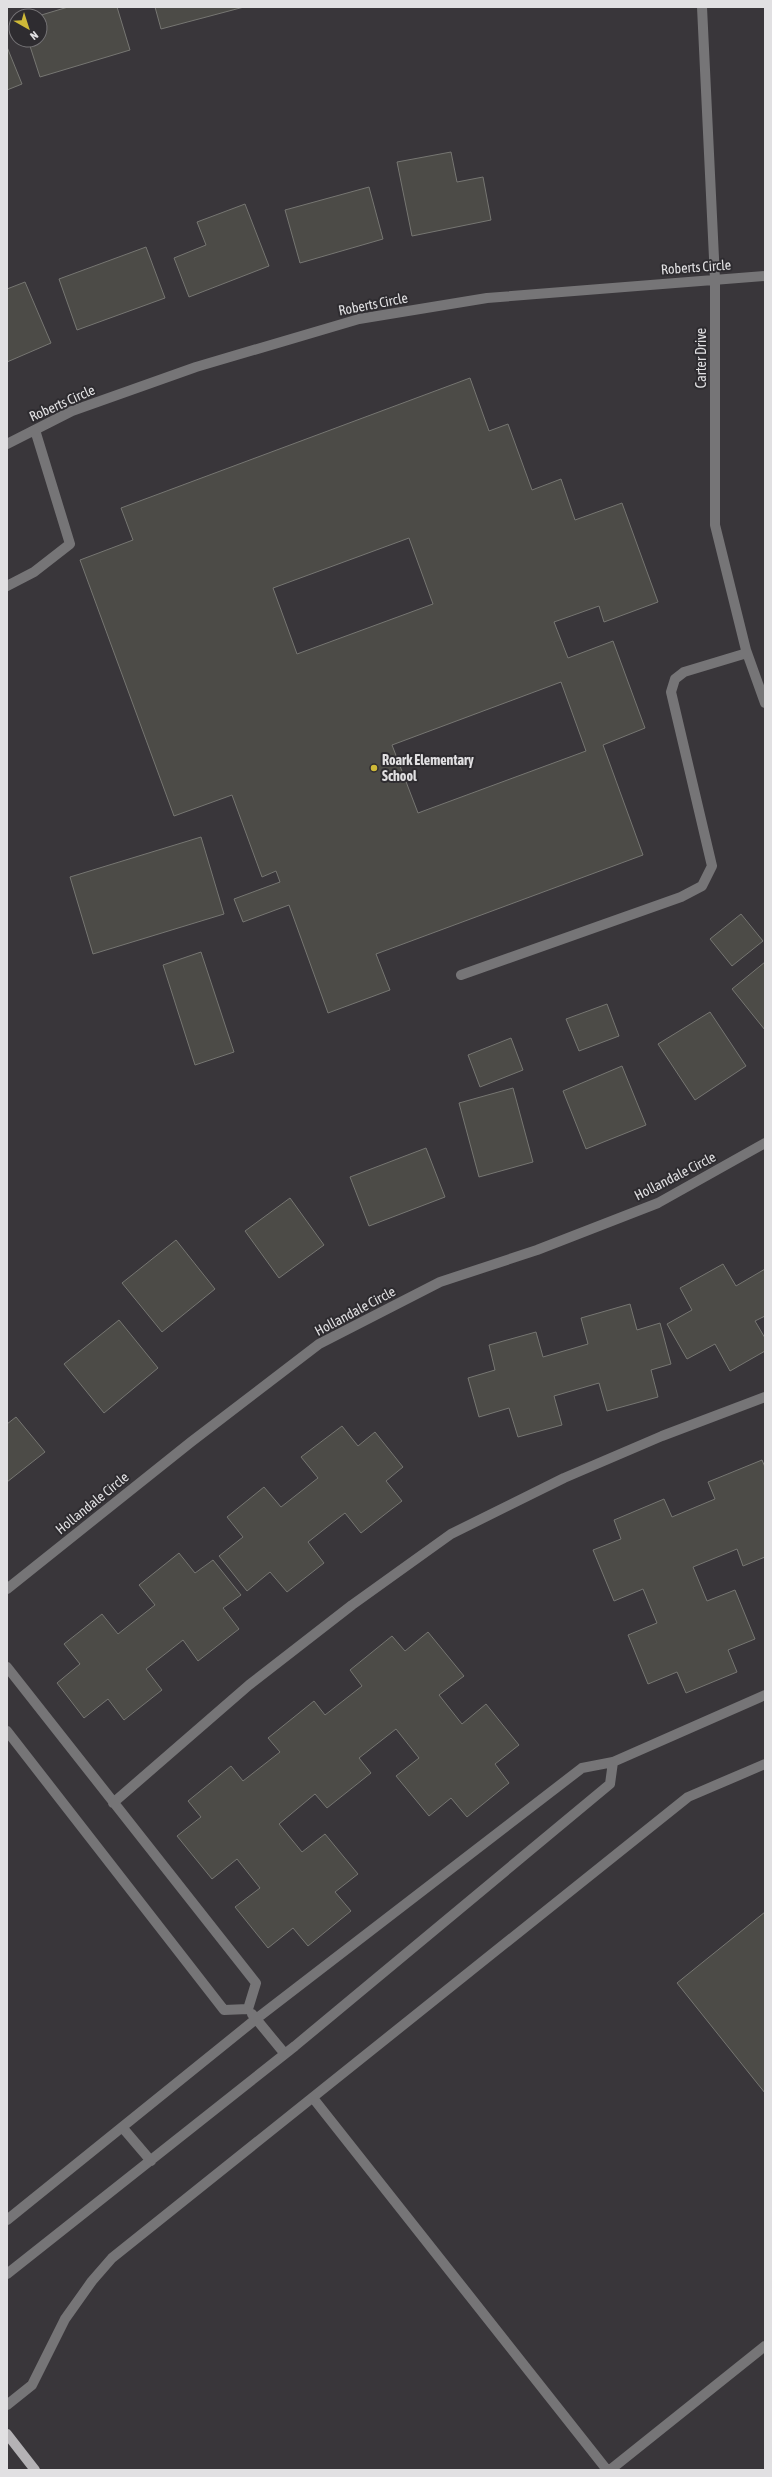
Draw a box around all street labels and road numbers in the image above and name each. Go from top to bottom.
street label: Roberts Circle [660,257,732,277]
street label: Roberts Circle [337,289,409,319]
street label: Carter Drive [693,328,709,388]
street label: Roberts Circle [27,381,97,425]
street label: Hollandale Circle [632,1149,718,1203]
street label: Hollandale Circle [312,1283,398,1339]
street label: Hollandale Circle [52,1469,132,1537]

